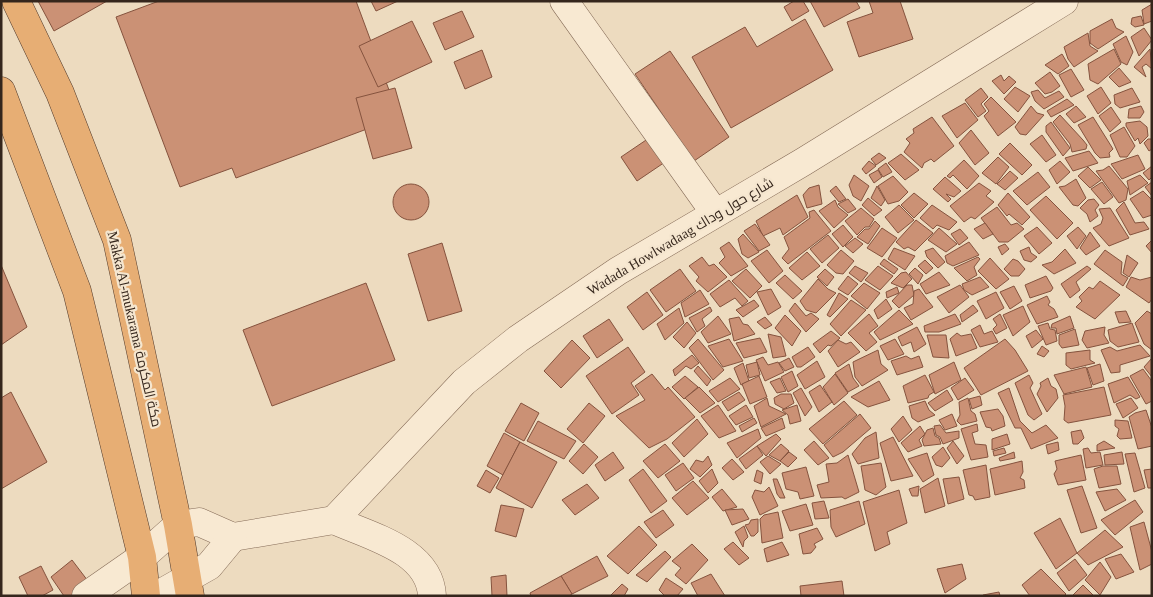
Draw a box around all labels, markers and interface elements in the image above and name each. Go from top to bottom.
street label: Wadada Howlwadaag شارع حول وداك [585,175,776,299]
street label: Makka Al-mukarama مكة المكرمة [105,230,164,428]

